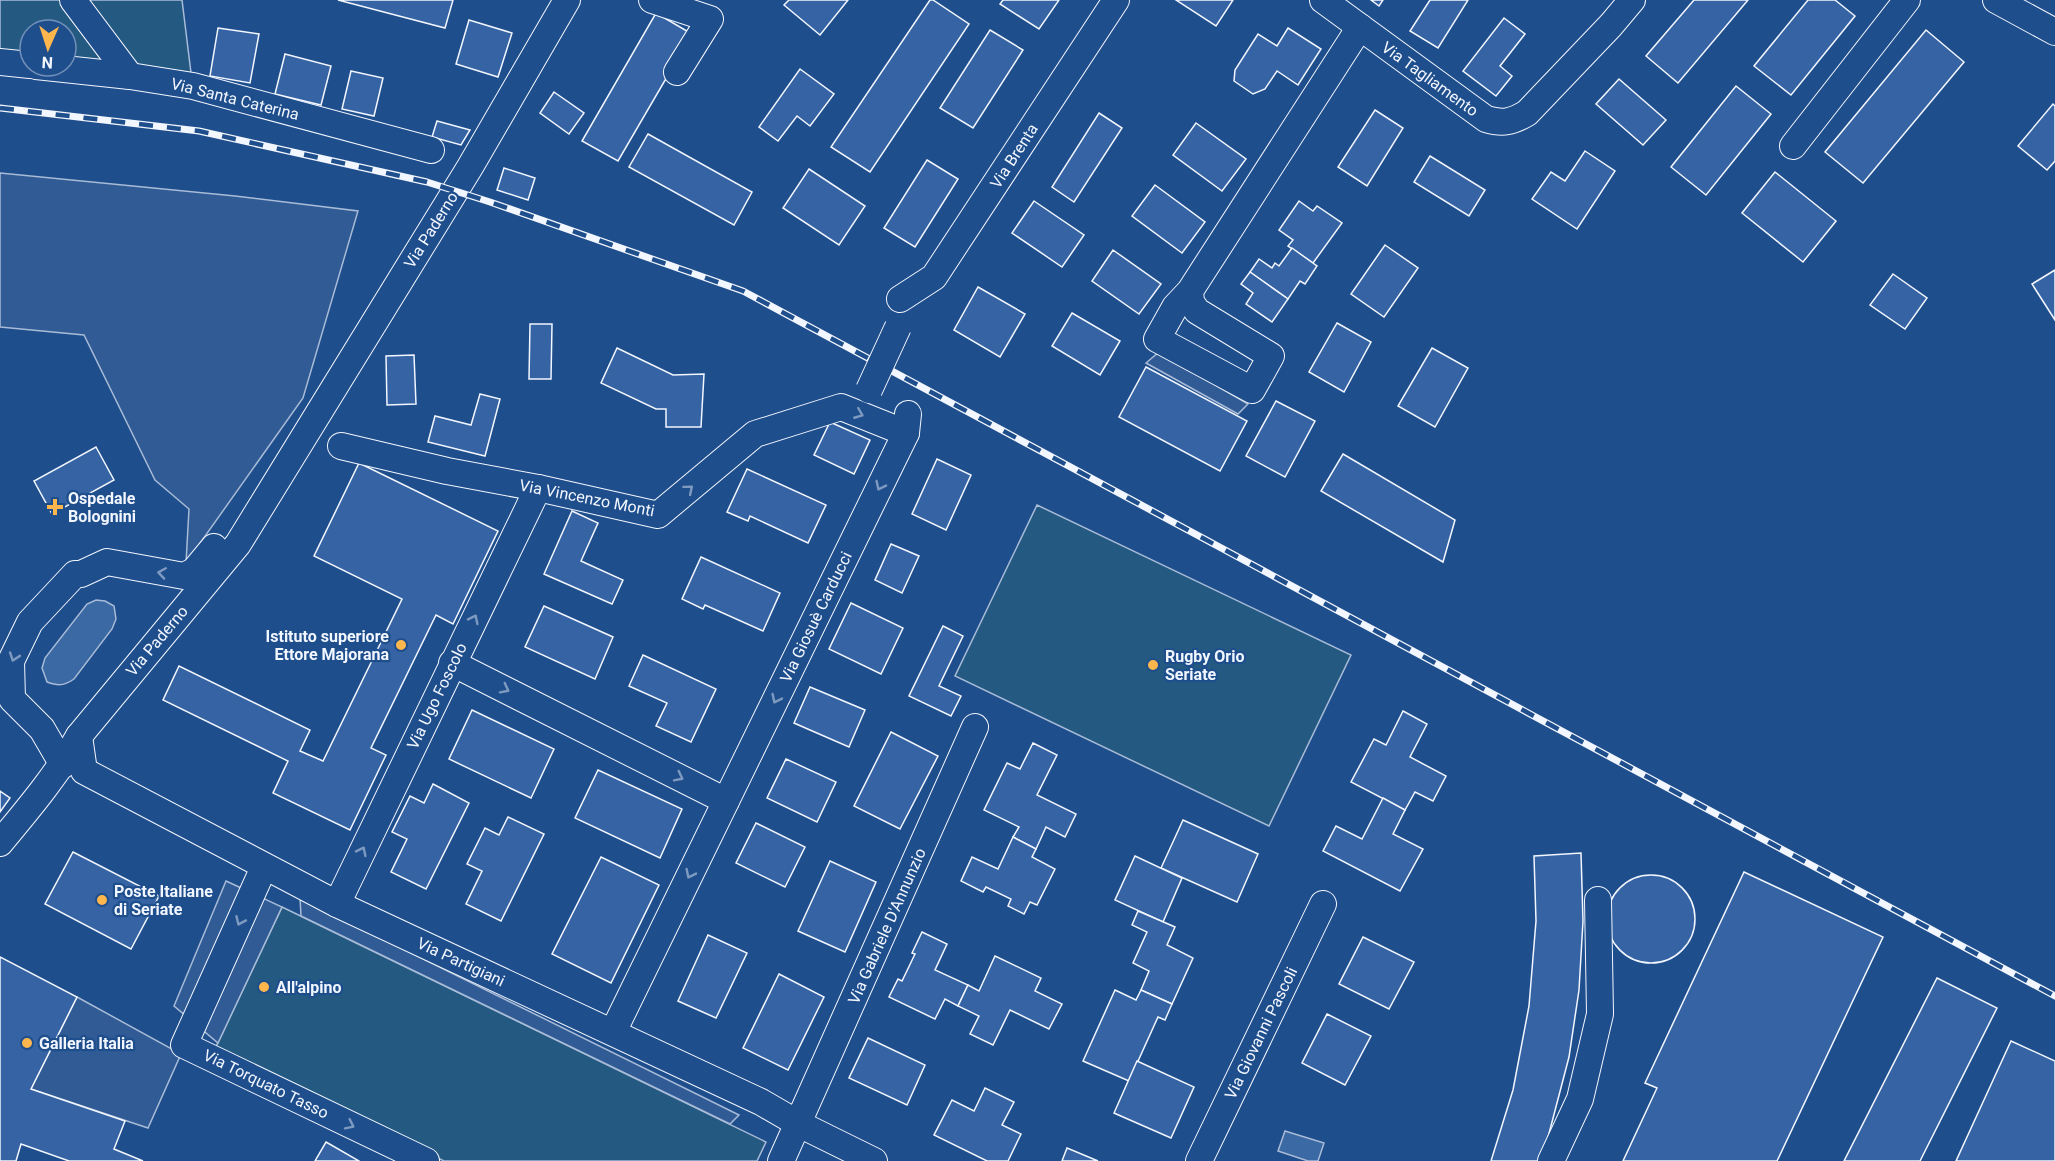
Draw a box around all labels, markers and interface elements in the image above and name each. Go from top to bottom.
north arrow [18,18,78,78]
street label: Via Tagliamento [1378,38,1482,120]
text: N [41,53,53,72]
street label: Via Santa Caterina [169,74,301,124]
street label: Via Brenta [986,120,1042,192]
street label: Via Paderno [400,188,462,272]
one-way arrow [852,407,863,419]
street label: Via Vincenzo Monti [518,476,656,520]
one-way arrow [876,480,888,491]
one-way arrow [682,485,693,496]
place label: Ospedale Bolognini [68,489,136,526]
marker: Ospedale Bolognini [46,498,64,516]
street label: Via Giosuè Carducci [776,549,856,685]
one-way arrow [157,567,166,579]
street label: Via Paderno [122,602,192,680]
one-way arrow [466,614,478,625]
place label: Istituto superiore Ettore Majorana [266,627,389,664]
marker: Istituto superiore Ettore Majorana [394,638,408,652]
street label: Via Ugo Foscolo [403,640,471,752]
place label: Rugby Orio Seriate [1165,647,1244,684]
one-way arrow [9,651,22,662]
marker: Rugby Orio Seriate [1146,658,1160,672]
one-way arrow [498,682,509,693]
one-way arrow [772,692,784,703]
one-way arrow [672,770,683,782]
street label: Via Gabriele D'Annunzio [844,845,930,1007]
one-way arrow [354,847,366,858]
one-way arrow [686,867,698,878]
place label: Poste Italiane di Seriate [114,882,213,919]
marker: Poste Italiane di Seriate [95,893,109,907]
one-way arrow [236,914,248,925]
street label: Via Partigiani [414,933,508,991]
street label: Via Giovanni Pascoli [1221,964,1301,1102]
place label: All'alpino [276,978,341,997]
marker: All'alpino [257,980,271,994]
place label: Galleria Italia [39,1034,134,1053]
marker: Galleria Italia [20,1036,34,1050]
street label: Via Torquato Tasso [200,1045,332,1123]
one-way arrow [344,1117,355,1129]

